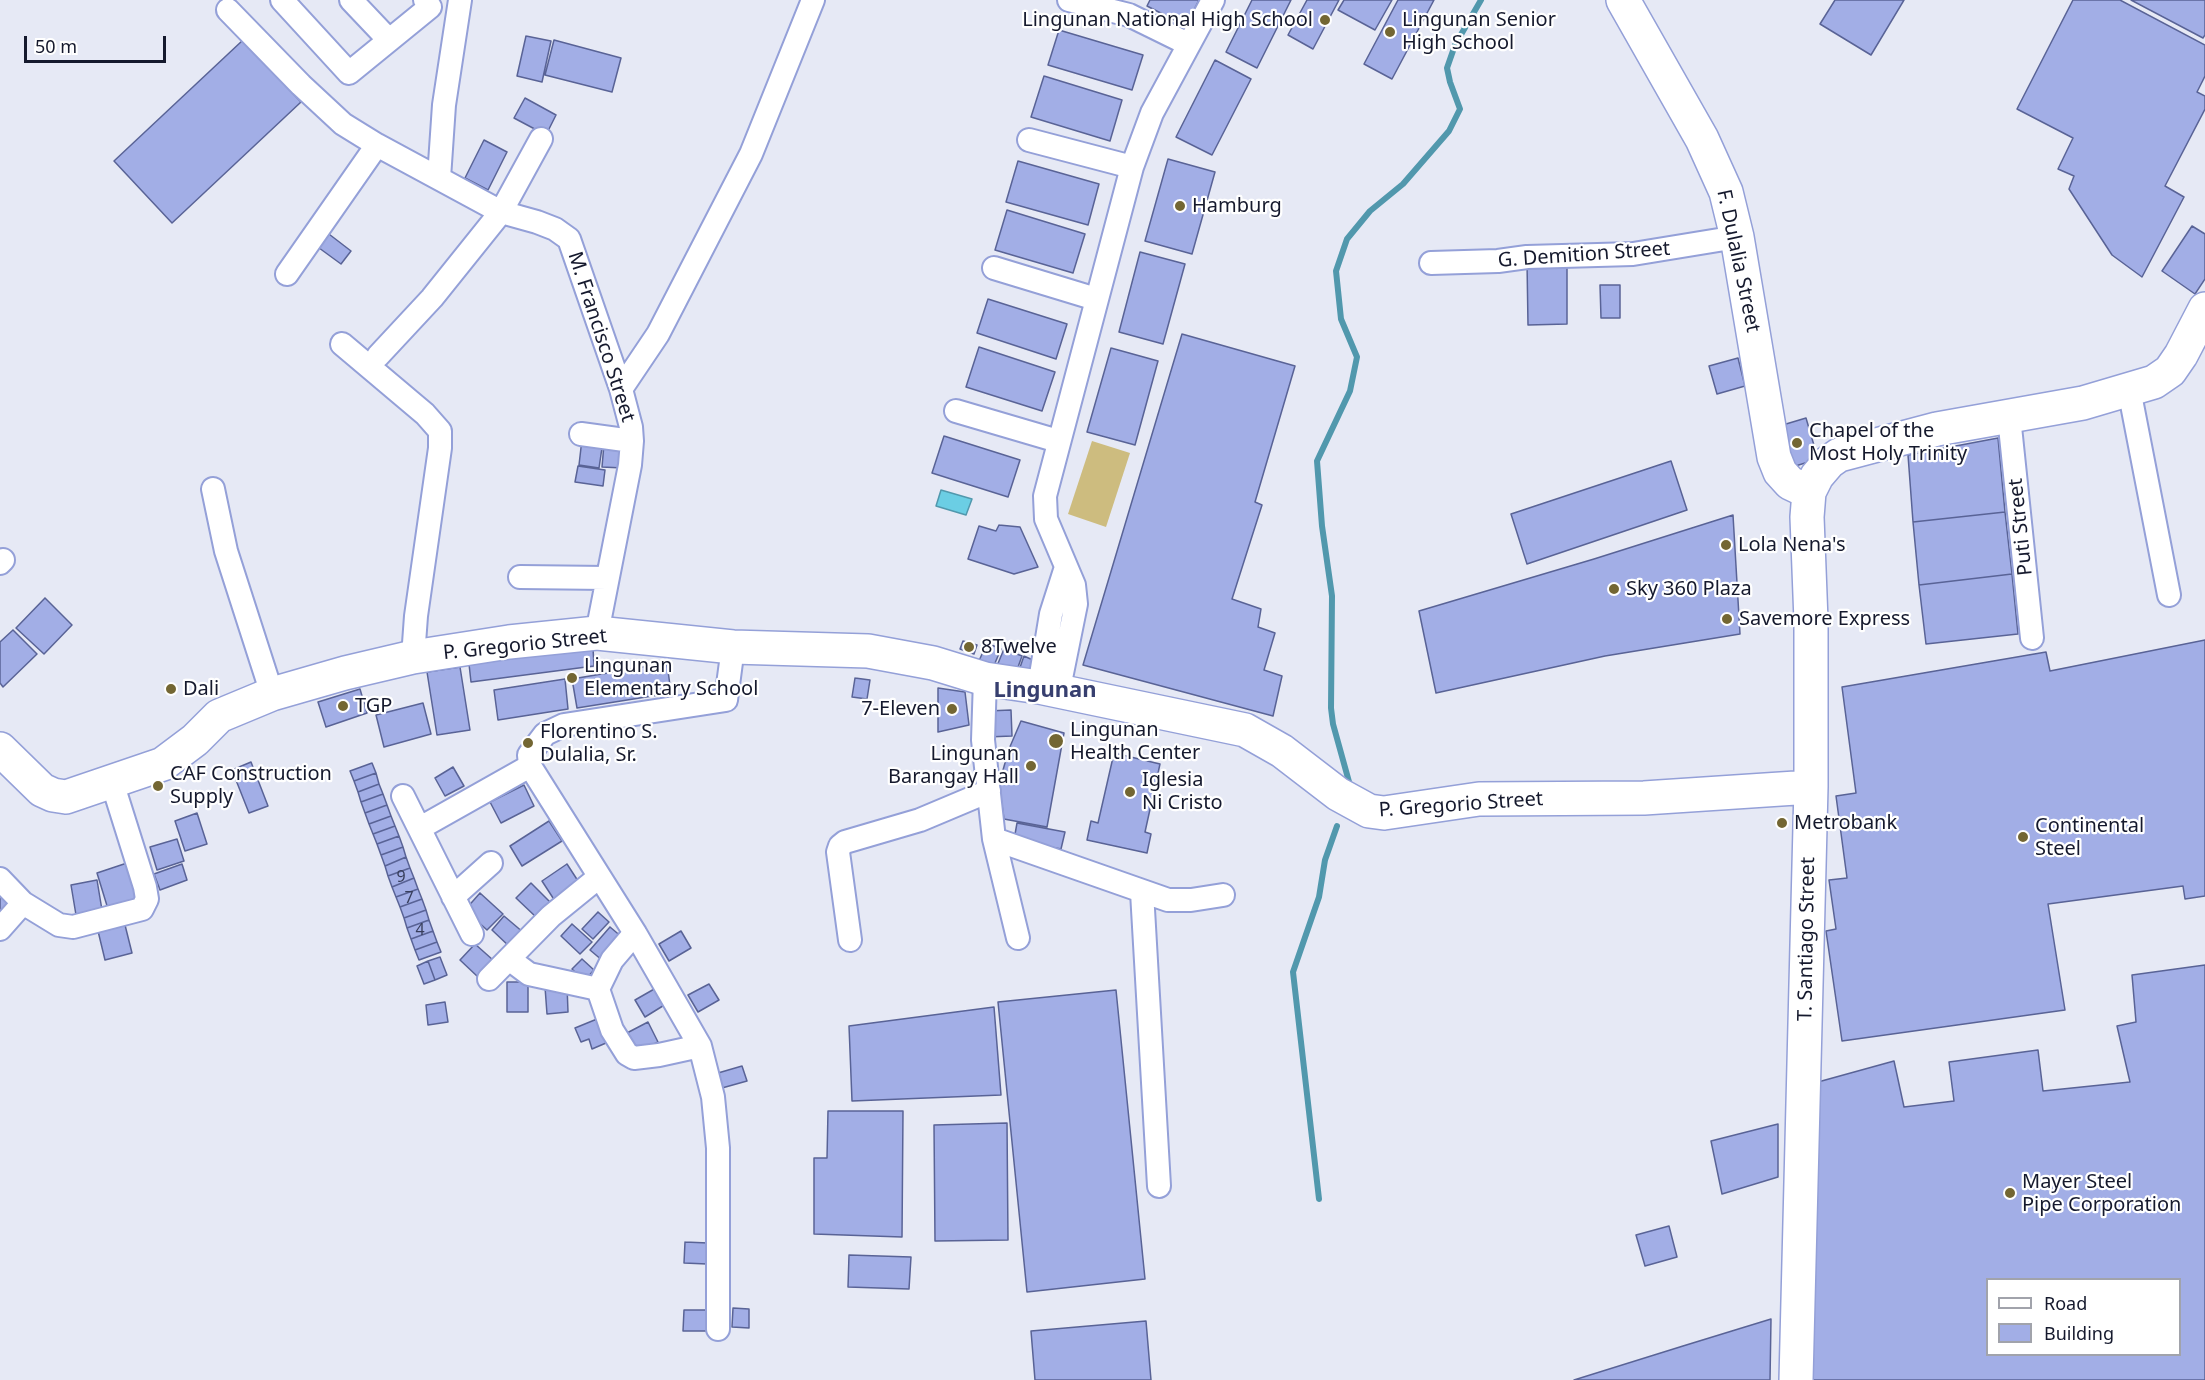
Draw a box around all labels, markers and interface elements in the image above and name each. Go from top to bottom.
place label: Lingunan National High School [1022,8,1313,32]
place label: Lingunan Senior High School [1402,8,1556,55]
marker: Lingunan National High School [1318,13,1332,27]
scale bar [27,24,170,62]
marker: Lingunan Senior High School [1383,25,1397,39]
text: 50 m [35,34,77,58]
street label: F. Dulalia Street [1711,187,1765,335]
place label: Hamburg [1192,194,1282,218]
marker: Hamburg [1173,199,1187,213]
street label: G. Demition Street [1497,237,1671,273]
street label: M. Francisco Street [562,249,640,425]
place label: Chapel of the Most Holy Trinity [1809,419,1967,466]
marker: Chapel of the Most Holy Trinity [1790,436,1804,450]
street label: Puti Street [2004,477,2038,577]
place label: Lola Nena's [1738,533,1845,557]
marker: Lola Nena's [1719,538,1733,552]
place label: Sky 360 Plaza [1626,577,1752,601]
marker: Sky 360 Plaza [1607,582,1621,596]
place label: Savemore Express [1739,607,1910,631]
marker: Savemore Express [1720,612,1734,626]
street label: P. Gregorio Street [442,624,608,666]
place label: 8Twelve [981,635,1057,659]
marker: 8Twelve [962,640,976,654]
place label: Lingunan Elementary School [584,654,758,701]
marker: Lingunan Elementary School [565,671,579,685]
place label: Dali [183,677,219,701]
district label: Lingunan [993,678,1097,704]
marker: Dali [164,682,178,696]
place label: TGP [355,694,392,718]
place label: 7-Eleven [861,697,940,721]
marker: TGP [336,699,350,713]
marker: 7-Eleven [945,702,959,716]
place label: Lingunan Health Center [1070,718,1200,765]
place label: Florentino S. Dulalia, Sr. [540,720,658,767]
marker: Lingunan Health Center [1047,732,1065,750]
marker: Florentino S. Dulalia, Sr. [521,736,535,750]
place label: Lingunan Barangay Hall [888,742,1019,789]
marker: Lingunan Barangay Hall [1024,759,1038,773]
place label: CAF Construction Supply [170,762,332,809]
place label: Iglesia Ni Cristo [1142,768,1223,815]
marker: CAF Construction Supply [151,779,165,793]
marker: Iglesia Ni Cristo [1123,785,1137,799]
street label: P. Gregorio Street [1378,787,1544,823]
place label: Metrobank [1794,811,1897,835]
place label: Continental Steel [2035,814,2144,861]
marker: Metrobank [1775,816,1789,830]
marker: Continental Steel [2016,830,2030,844]
street label: T. Santiago Street [1794,857,1820,1021]
house number: 9 [396,867,406,887]
house number: 7 [404,888,414,908]
house number: 4 [415,920,425,940]
place label: Mayer Steel Pipe Corporation [2022,1170,2181,1217]
marker: Mayer Steel Pipe Corporation [2003,1186,2017,1200]
legend [1986,1278,2181,1356]
text: Road [2044,1291,2087,1315]
text: Building [2044,1321,2114,1345]

